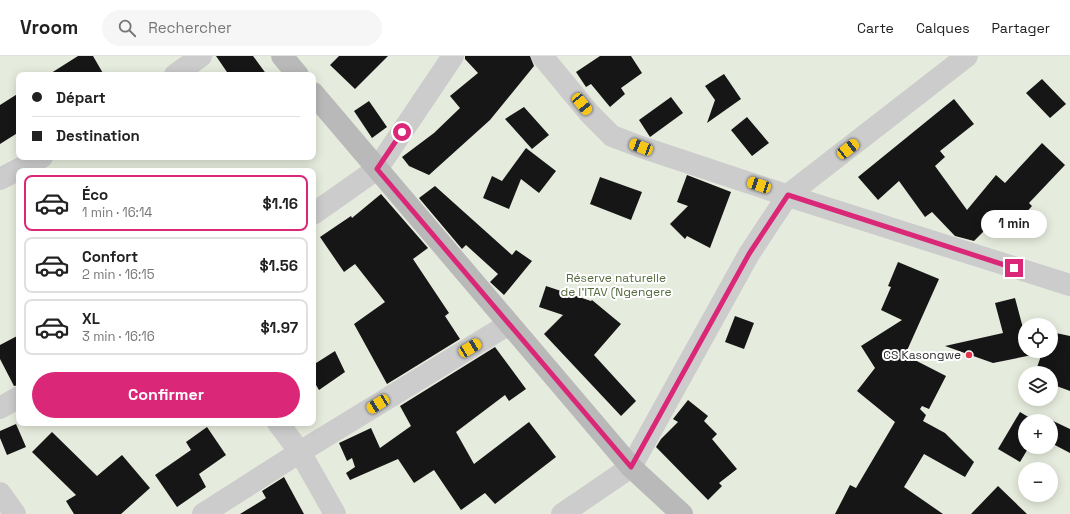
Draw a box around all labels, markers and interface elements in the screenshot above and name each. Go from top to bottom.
search box [102,10,382,46]
text: Vroom [20,15,78,40]
icon: search [116,17,138,39]
text: Rechercher [148,18,232,37]
text: Carte [857,19,894,37]
text: Calques [916,19,970,37]
text: Partager [992,19,1050,37]
text: Départ [56,88,106,107]
car [570,91,594,117]
route start [393,123,411,141]
text: Destination [56,126,140,145]
car [628,137,654,157]
car [835,137,861,161]
car [746,176,772,194]
icon: car [34,185,70,221]
text: Éco [82,185,108,204]
text: $1.16 [262,194,298,213]
text: 1 min · 16:14 [82,204,152,221]
callout: 1 min [981,210,1047,238]
text: 1 min [998,215,1030,232]
icon: car [34,247,70,283]
text: Confort [82,247,138,266]
text: $1.56 [259,256,298,275]
route end [1005,259,1023,277]
text: 2 min · 16:15 [82,266,155,283]
park label: Réserve naturelle de l'ITAV (Ngengere [560,270,672,300]
icon: car [34,309,70,345]
text: XL [82,309,100,328]
text: $1.97 [260,318,298,337]
map controls [1018,318,1058,502]
button: locate [1018,318,1058,358]
text: 3 min · 16:16 [82,328,155,345]
car [457,337,483,359]
place label: CS Kasongwe [883,347,961,363]
marker: CS Kasongwe [964,350,974,360]
button: layers [1018,366,1058,406]
button: Confirmer [32,372,300,418]
car [365,393,391,415]
button: + [1018,414,1058,454]
button: − [1018,462,1058,502]

